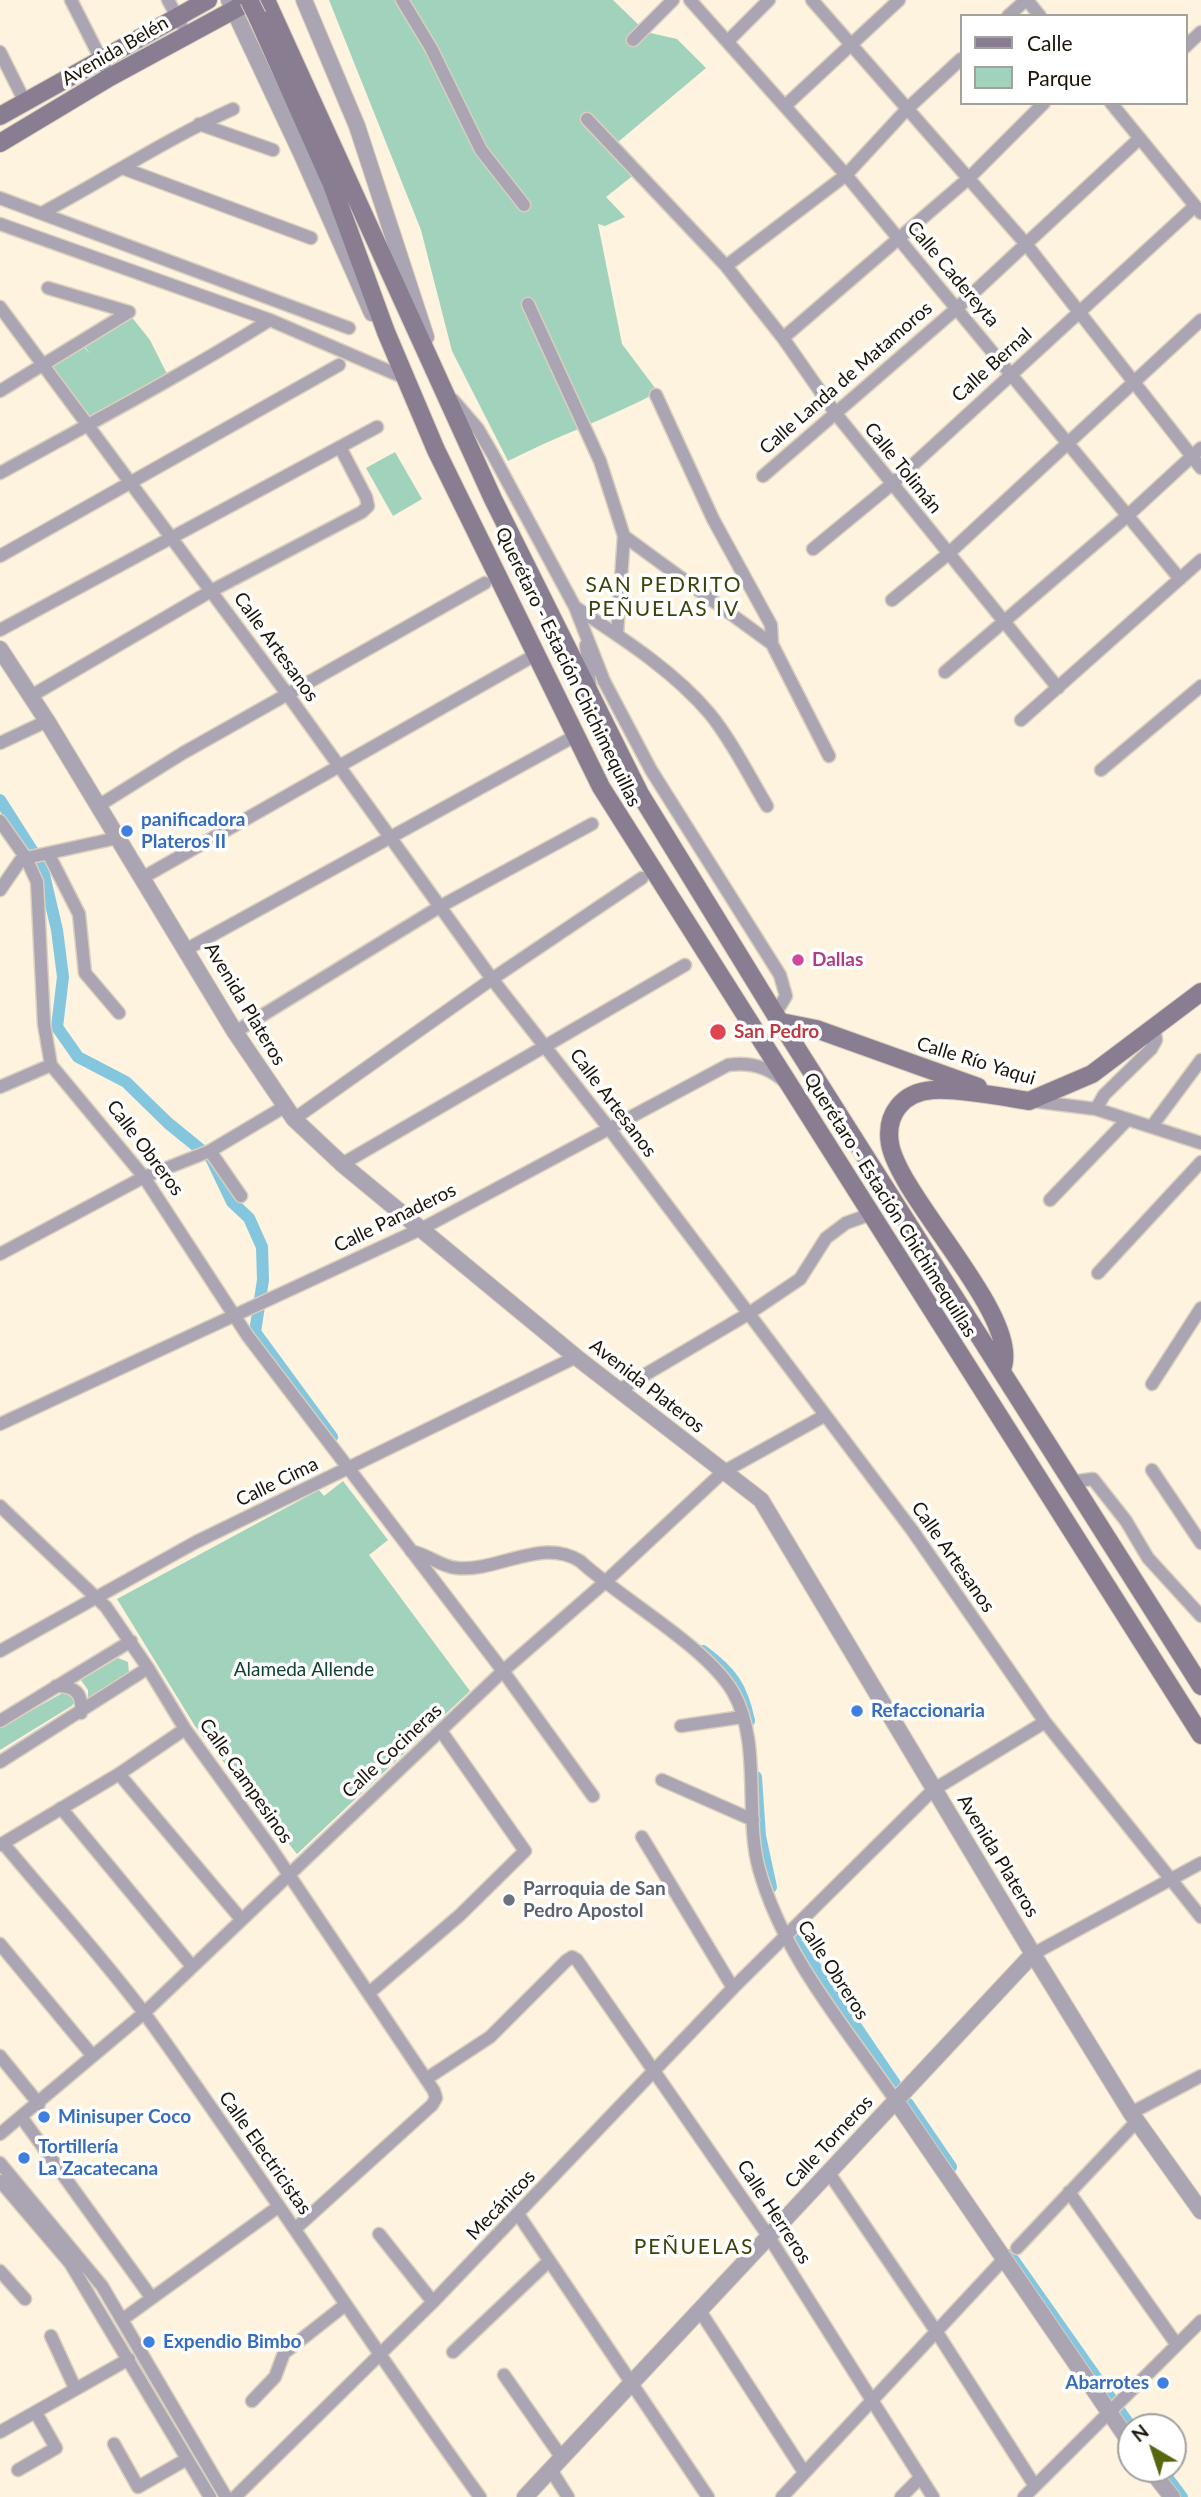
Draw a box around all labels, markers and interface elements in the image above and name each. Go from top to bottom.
street label: Avenida Belén [58,11,172,91]
legend [960,14,1187,105]
text: Calle [1027,30,1072,55]
text: Parque [1027,65,1092,90]
street label: Calle Cadereyta [902,216,1004,332]
street label: Calle Landa de Matamoros [755,297,937,459]
street label: Calle Bernal [947,323,1037,407]
street label: Calle Tolimán [859,418,947,518]
street label: Querétaro - Estación Chichimequillas [490,524,646,810]
district label: SAN PEDRITO PEÑUELAS IV [587,572,741,622]
street label: Calle Artesanos [229,588,323,706]
place label: panificadora Plateros II [141,809,245,853]
marker: panificadora Plateros II [119,823,135,839]
street label: Avenida Plateros [199,938,291,1070]
place label: Dallas [812,949,863,971]
marker: Dallas [790,952,806,968]
place label: San Pedro [734,1021,819,1043]
marker: San Pedro [708,1022,728,1042]
street label: Calle Río Yaqui [914,1032,1038,1090]
street label: Calle Artesanos [565,1044,661,1162]
street label: Querétaro - Estación Chichimequillas [799,1068,981,1342]
street label: Calle Obreros [102,1096,188,1200]
street label: Calle Panaderos [330,1179,460,1257]
street label: Avenida Plateros [585,1334,709,1438]
street label: Calle Cima [232,1452,322,1512]
street label: Calle Artesanos [906,1497,1000,1617]
park label: Alameda Allende [234,1659,374,1681]
street label: Calle Cocineras [337,1699,447,1803]
place label: Refaccionaria [871,1700,985,1722]
marker: Refaccionaria [849,1703,865,1719]
street label: Calle Campesinos [195,1714,297,1848]
street label: Avenida Plateros [952,1790,1044,1922]
place label: Parroquia de San Pedro Apostol [523,1878,666,1922]
marker: Parroquia de San Pedro Apostol [501,1892,517,1908]
street label: Calle Obreros [792,1916,874,2024]
street label: Calle Electricistas [214,2087,316,2219]
street label: Calle Torneros [780,2091,878,2193]
place label: Minisuper Coco [58,2106,191,2128]
marker: Minisuper Coco [36,2109,52,2125]
place label: Tortillería La Zacatecana [38,2136,158,2180]
marker: Tortillería La Zacatecana [16,2150,32,2166]
street label: Calle Herreros [732,2156,816,2268]
street label: Mecánicos [462,2165,540,2245]
district label: PEÑUELAS [635,2234,753,2260]
place label: Expendio Bimbo [163,2331,301,2353]
marker: Expendio Bimbo [141,2334,157,2350]
place label: Abarrotes [1065,2372,1149,2394]
marker: Abarrotes [1155,2375,1171,2391]
north arrow [1117,2413,1187,2483]
text: N [1127,2419,1153,2446]

